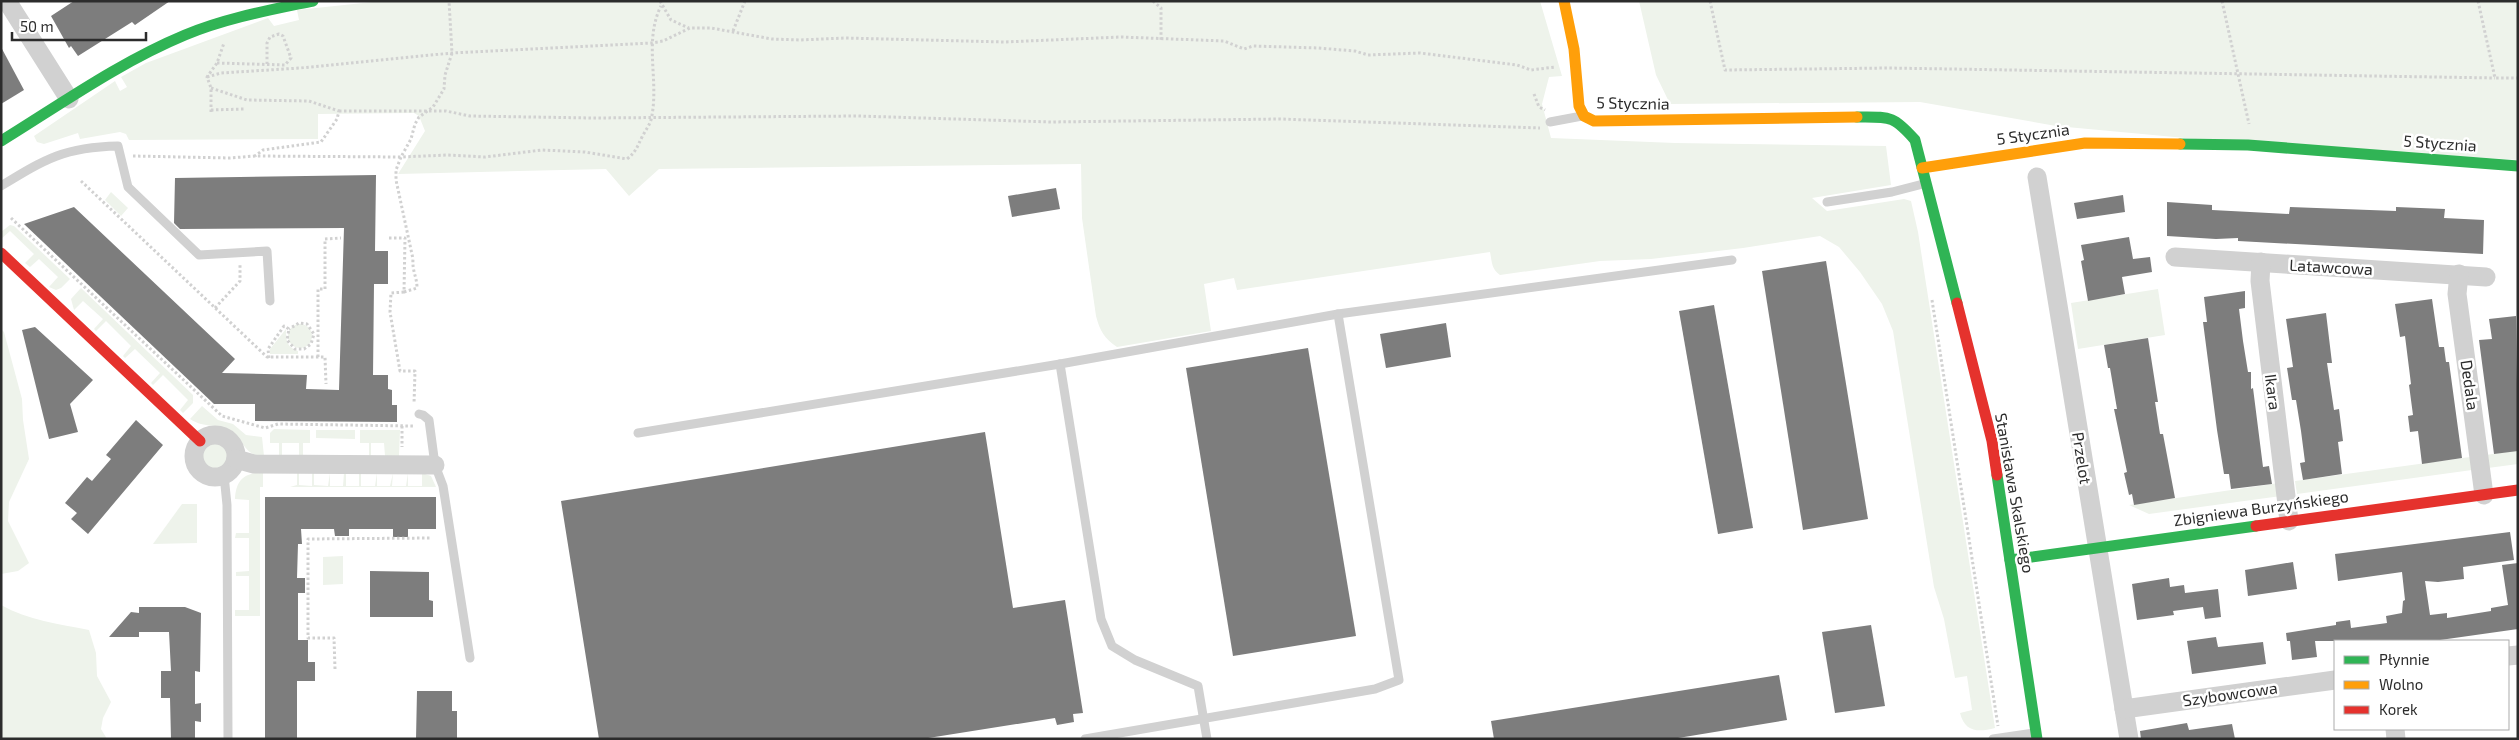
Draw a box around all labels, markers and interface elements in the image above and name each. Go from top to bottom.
scale bar [12,10,146,42]
text: 50 m [20,17,54,35]
street label: 5 Stycznia [1596,92,1670,113]
street label: 5 Stycznia [1995,119,2071,148]
street label: 5 Stycznia [2403,130,2477,155]
street label: Latawcowa [2289,255,2373,278]
street label: Dedala [2458,358,2483,411]
street label: Ikara [2262,373,2285,411]
street label: Stanisława Skalskiego [1992,411,2039,574]
street label: Przelot [2069,431,2096,485]
street label: Zbigniewa Burzyńskiego [2172,486,2350,529]
legend [2334,640,2509,730]
text: Płynnie [2379,650,2430,668]
text: Wolno [2379,675,2423,693]
street label: Szybowcowa [2181,677,2279,710]
text: Korek [2379,700,2418,718]

